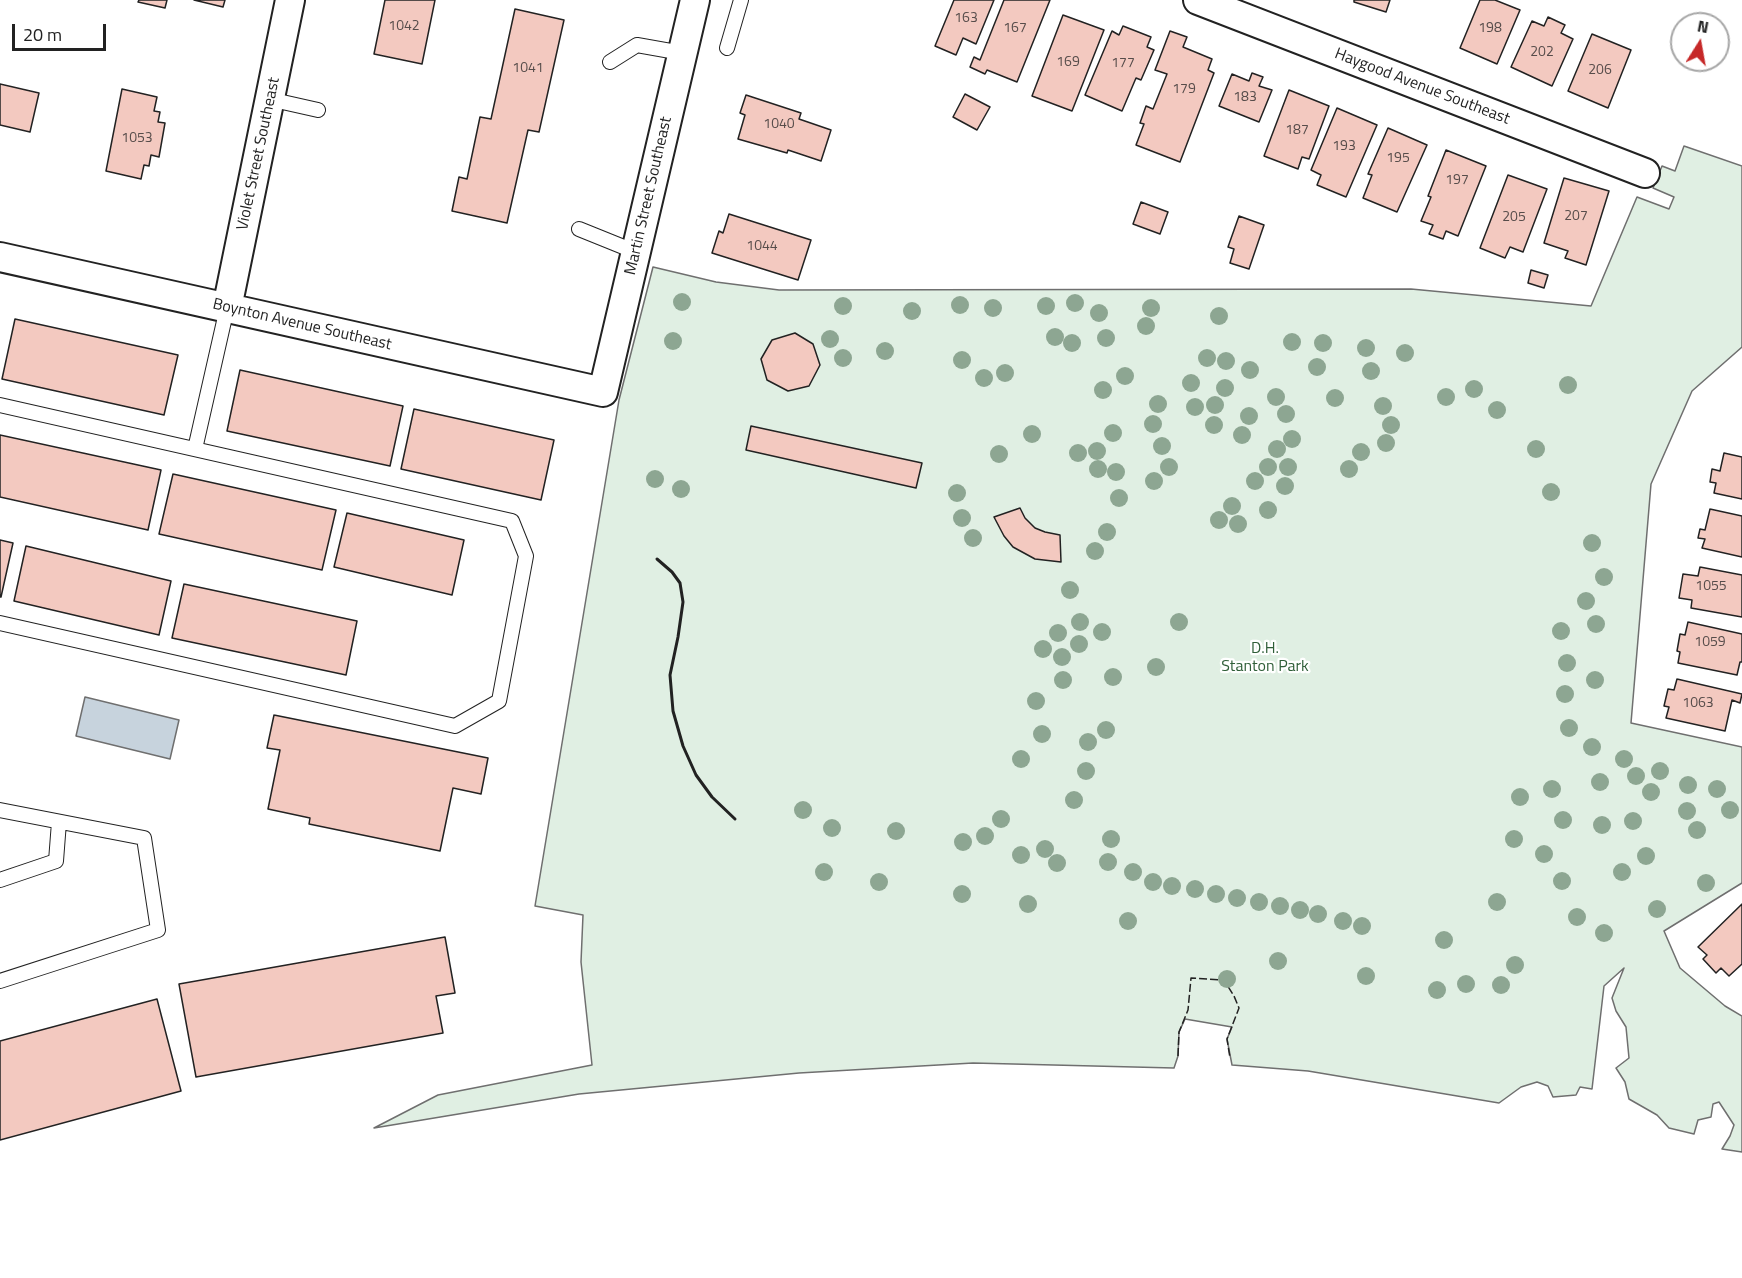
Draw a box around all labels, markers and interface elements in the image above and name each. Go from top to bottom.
house number: 163 [954,11,978,27]
scale bar [15,12,110,50]
north arrow [1670,12,1730,72]
text: N [1695,13,1711,39]
house number: 1042 [388,19,420,35]
text: 20 m [23,21,62,48]
house number: 167 [1003,21,1027,37]
house number: 198 [1478,21,1502,37]
street label: Haygood Avenue Southeast [1332,45,1512,129]
house number: 202 [1530,45,1554,61]
house number: 169 [1056,55,1080,71]
house number: 177 [1111,56,1135,72]
house number: 1041 [512,61,544,77]
house number: 206 [1588,63,1612,79]
street label: Violet Street Southeast [233,76,285,232]
house number: 179 [1172,82,1196,98]
house number: 183 [1233,90,1257,106]
street label: Martin Street Southeast [621,115,677,277]
house number: 1040 [763,117,795,133]
house number: 187 [1285,123,1309,139]
house number: 1053 [121,131,153,147]
house number: 193 [1332,139,1356,155]
house number: 195 [1386,151,1410,167]
house number: 197 [1445,173,1469,189]
house number: 207 [1564,209,1588,225]
house number: 205 [1502,210,1526,226]
house number: 1044 [746,239,778,255]
street label: Boynton Avenue Southeast [211,295,393,355]
house number: 1055 [1695,579,1727,595]
house number: 1059 [1694,635,1726,651]
park label: D.H. Stanton Park [1221,639,1309,677]
house number: 1063 [1682,696,1714,712]

